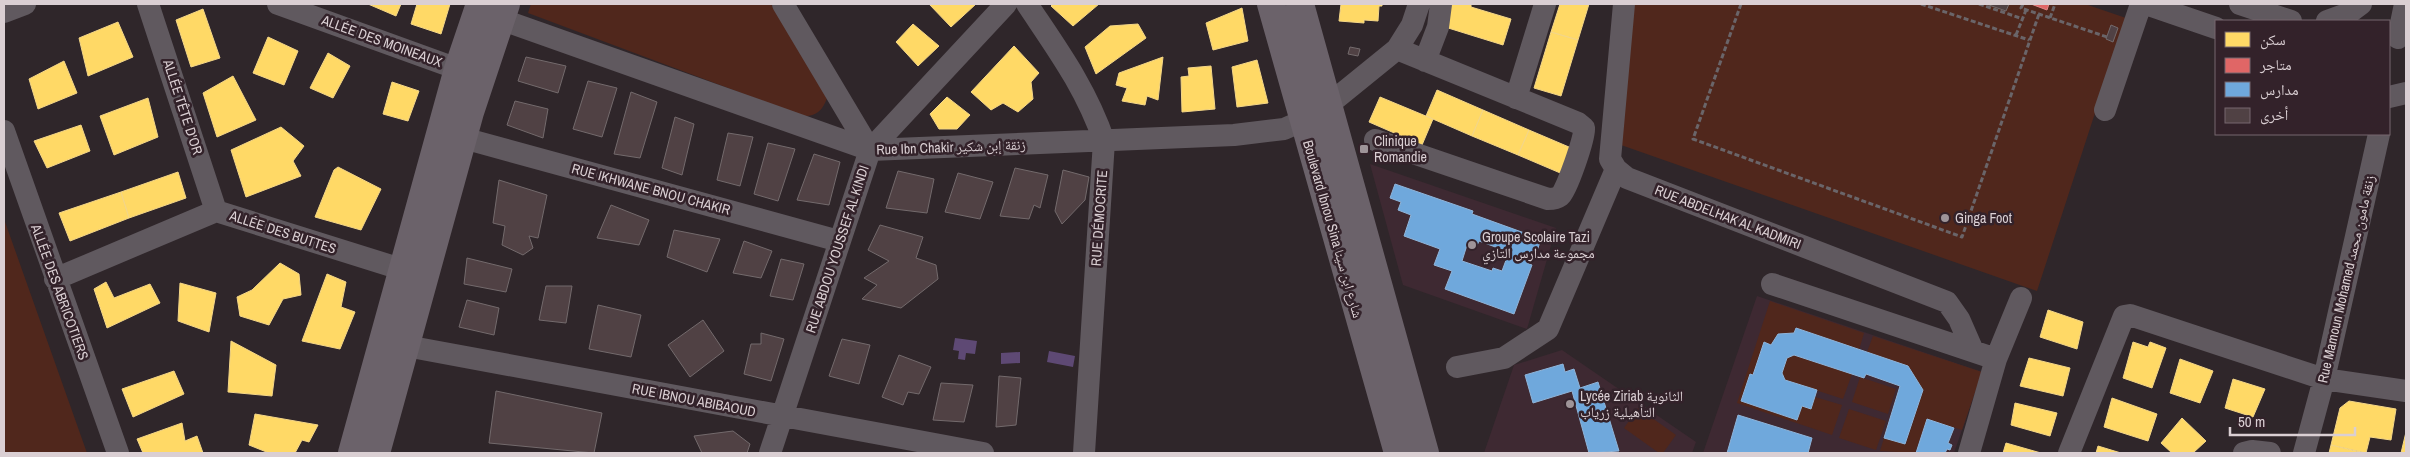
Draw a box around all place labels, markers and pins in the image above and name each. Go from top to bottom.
place label: Clinique Romandie [1374,132,1427,166]
marker: Clinique Romandie [1358,143,1370,155]
place label: Ginga Foot [1955,209,2012,227]
marker: Ginga Foot [1939,212,1951,224]
place label: Groupe Scolaire Tazi مجموعة مدارس التازي [1482,228,1595,265]
marker: Groupe Scolaire Tazi مجموعة مدارس التازي [1466,239,1478,251]
place label: Lycée Ziriab الثانوية التأهيلية زرياب [1580,387,1683,421]
marker: Lycée Ziriab الثانوية التأهيلية زرياب [1564,398,1576,410]

